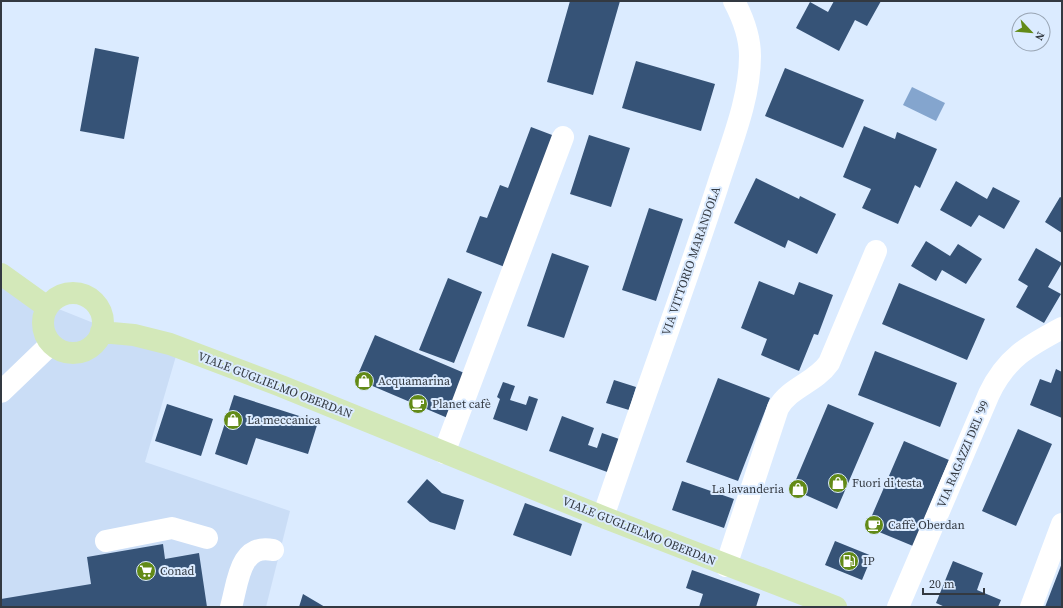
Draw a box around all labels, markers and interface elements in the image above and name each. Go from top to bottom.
north arrow [1011,12,1051,52]
text: N [1031,29,1048,43]
street label: VIA VITTORIO MARANDOLA [658,184,724,338]
street label: VIALE GUGLIELMO OBERDAN [195,348,355,422]
shop icon: Acquamarina [353,370,375,392]
place label: Acquamarina [378,373,451,389]
cafe icon: Planet cafè [407,393,429,415]
place label: Planet cafè [432,396,491,412]
street label: VIA RAGAZZI DEL '99 [933,398,993,510]
shop icon: La meccanica [222,409,244,431]
place label: La meccanica [247,412,321,428]
shop icon: Fuori di testa [827,472,849,494]
place label: Fuori di testa [852,475,923,491]
shop icon: La lavanderia [787,478,809,500]
place label: La lavanderia [712,481,785,497]
street label: VIALE GUGLIELMO OBERDAN [560,493,718,569]
cafe icon: Caffè Oberdan [863,514,885,536]
place label: Caffè Oberdan [888,517,965,533]
fuel station icon: IP [838,550,860,572]
place label: IP [863,553,875,569]
supermarket icon: Conad [135,560,157,582]
place label: Conad [160,563,195,579]
scale bar [923,570,984,596]
text: 20 m [929,576,955,592]

